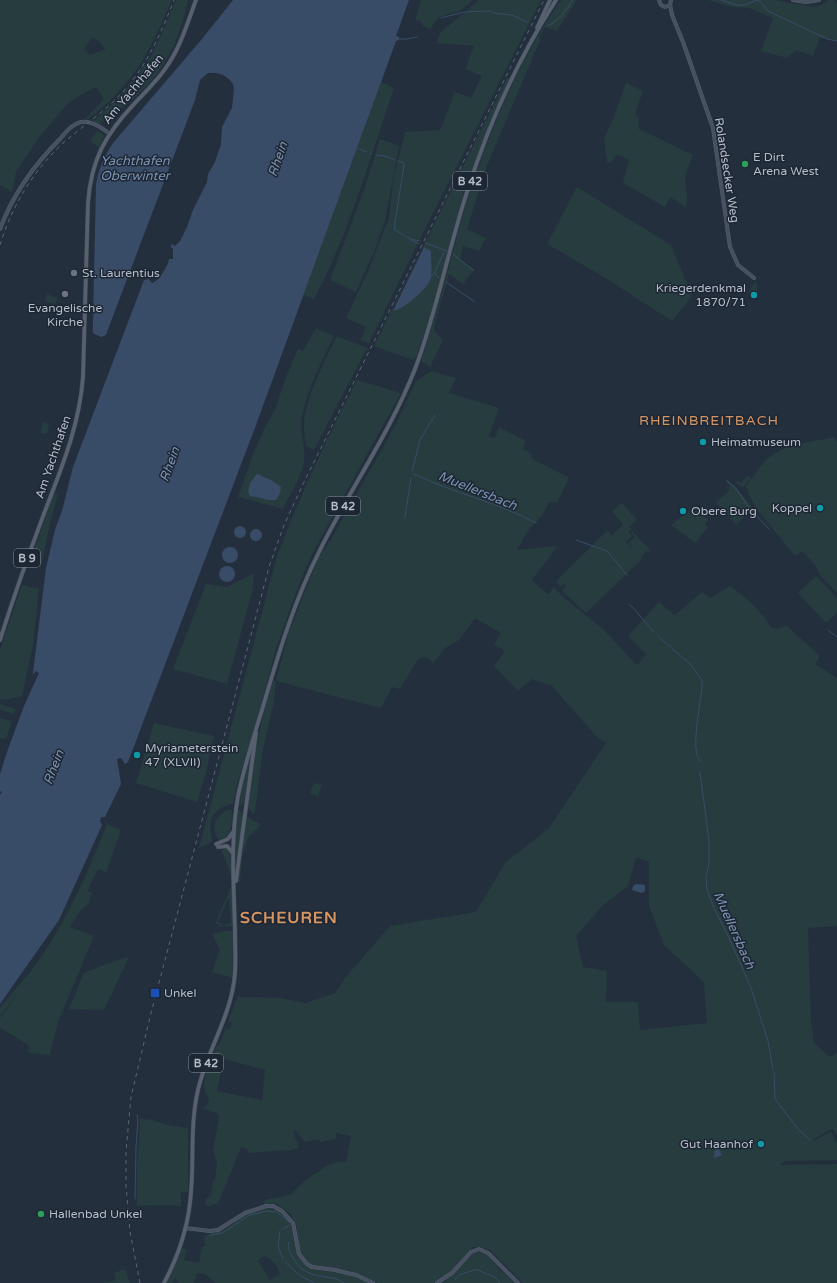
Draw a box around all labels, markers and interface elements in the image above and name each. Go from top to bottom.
street label: Am Yachthafen [100,51,166,127]
street label: Rolandsecker Weg [712,116,742,224]
water label: Rhein [265,139,292,179]
place label: E Dirt Arena West [753,150,819,178]
water label: Yachthafen Oberwinter [100,153,172,184]
marker: E Dirt Arena West [740,159,750,169]
road number: B 42 [453,172,487,190]
place label: St. Laurentius [82,266,160,280]
marker: St. Laurentius [69,268,79,278]
place label: Kriegerdenkmal 1870/71 [656,281,746,309]
marker: Evangelische Kirche [60,289,70,299]
marker: Kriegerdenkmal 1870/71 [749,290,759,300]
place label: Evangelische Kirche [28,301,102,329]
district label: RHEINBREITBACH [639,412,779,429]
street label: Am Yachthafen [32,414,74,500]
place label: Heimatmuseum [711,435,801,449]
marker: Heimatmuseum [698,437,708,447]
water label: Rhein [156,444,184,484]
water label: Muellersbach [436,468,520,514]
road number: B 42 [326,497,360,515]
place label: Koppel [772,501,812,515]
marker: Koppel [815,503,825,513]
place label: Obere Burg [691,504,757,518]
marker: Obere Burg [678,506,688,516]
road number: B 9 [14,549,40,567]
place label: Myriameterstein 47 (XLVII) [145,741,238,769]
water label: Rhein [40,747,68,787]
marker: Myriameterstein 47 (XLVII) [132,750,142,760]
water label: Muellersbach [710,889,759,973]
district label: SCHEUREN [240,908,338,928]
place label: Unkel [164,986,196,1000]
marker: Unkel [149,987,161,999]
road number: B 42 [189,1054,223,1072]
place label: Gut Haanhof [680,1137,753,1151]
marker: Gut Haanhof [756,1139,766,1149]
place label: Hallenbad Unkel [49,1207,142,1221]
marker: Hallenbad Unkel [36,1209,46,1219]

